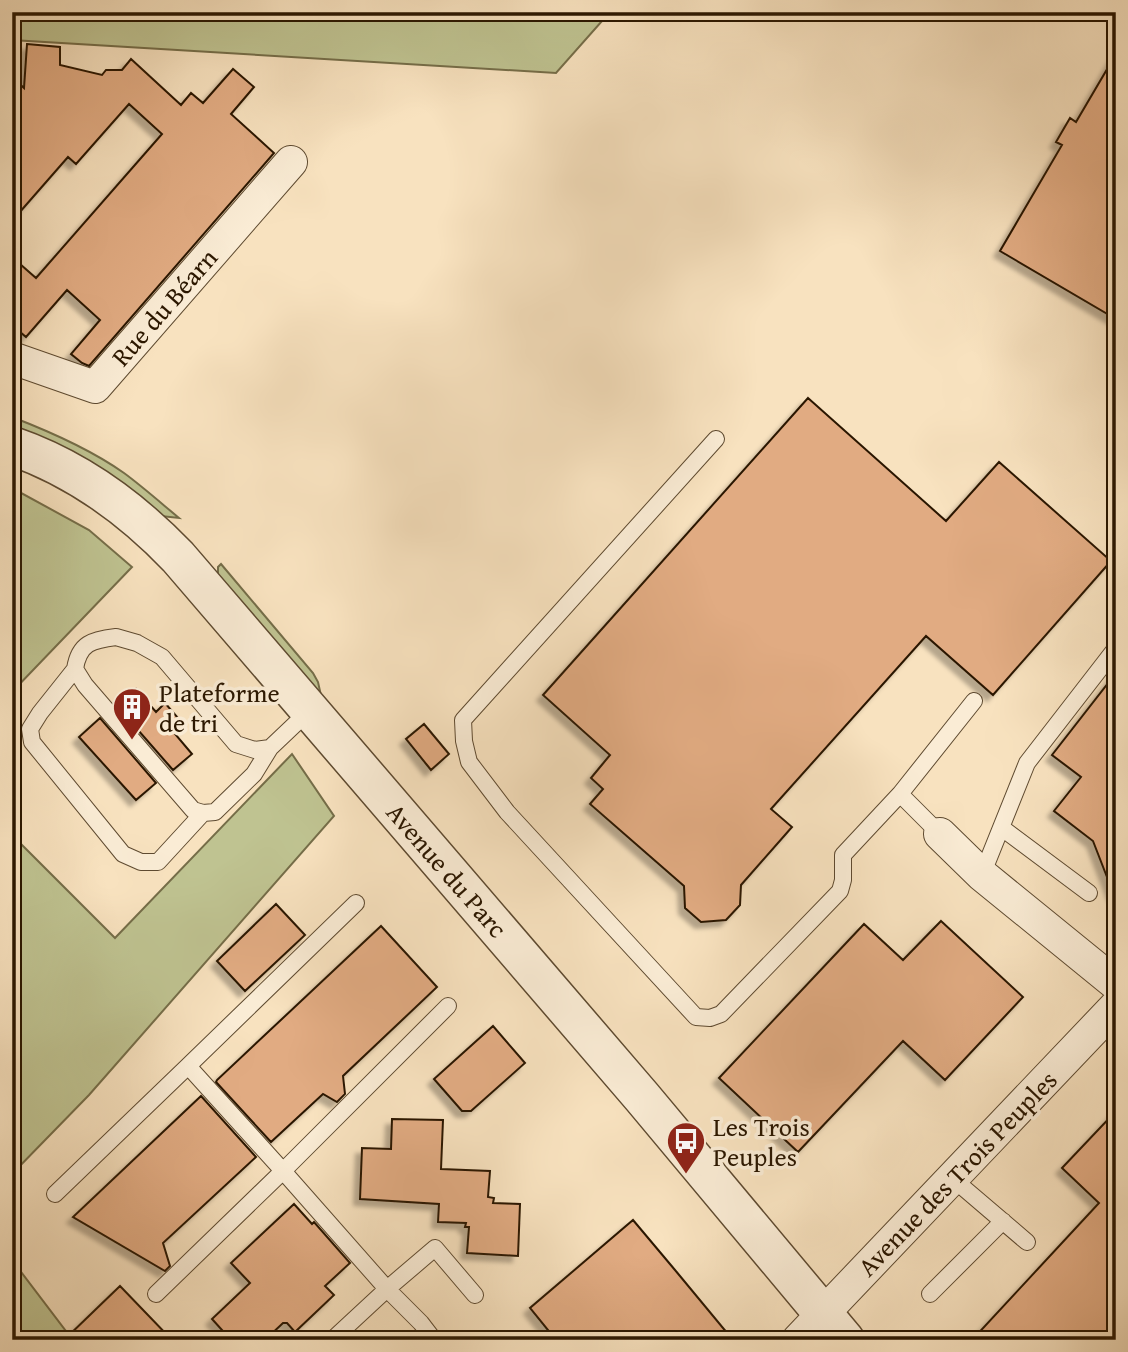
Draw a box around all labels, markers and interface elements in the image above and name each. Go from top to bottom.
street label: Rue du Béarn [102,239,227,375]
place label: Plateforme de tri [159,673,280,742]
building icon: Plateforme de tri [111,686,153,741]
street label: Avenue du Parc [377,794,517,946]
street label: Avenue des Trois Peuples [848,1061,1066,1285]
place label: Les Trois Peuples [713,1107,810,1176]
bus stop icon: Les Trois Peuples [665,1120,707,1175]

